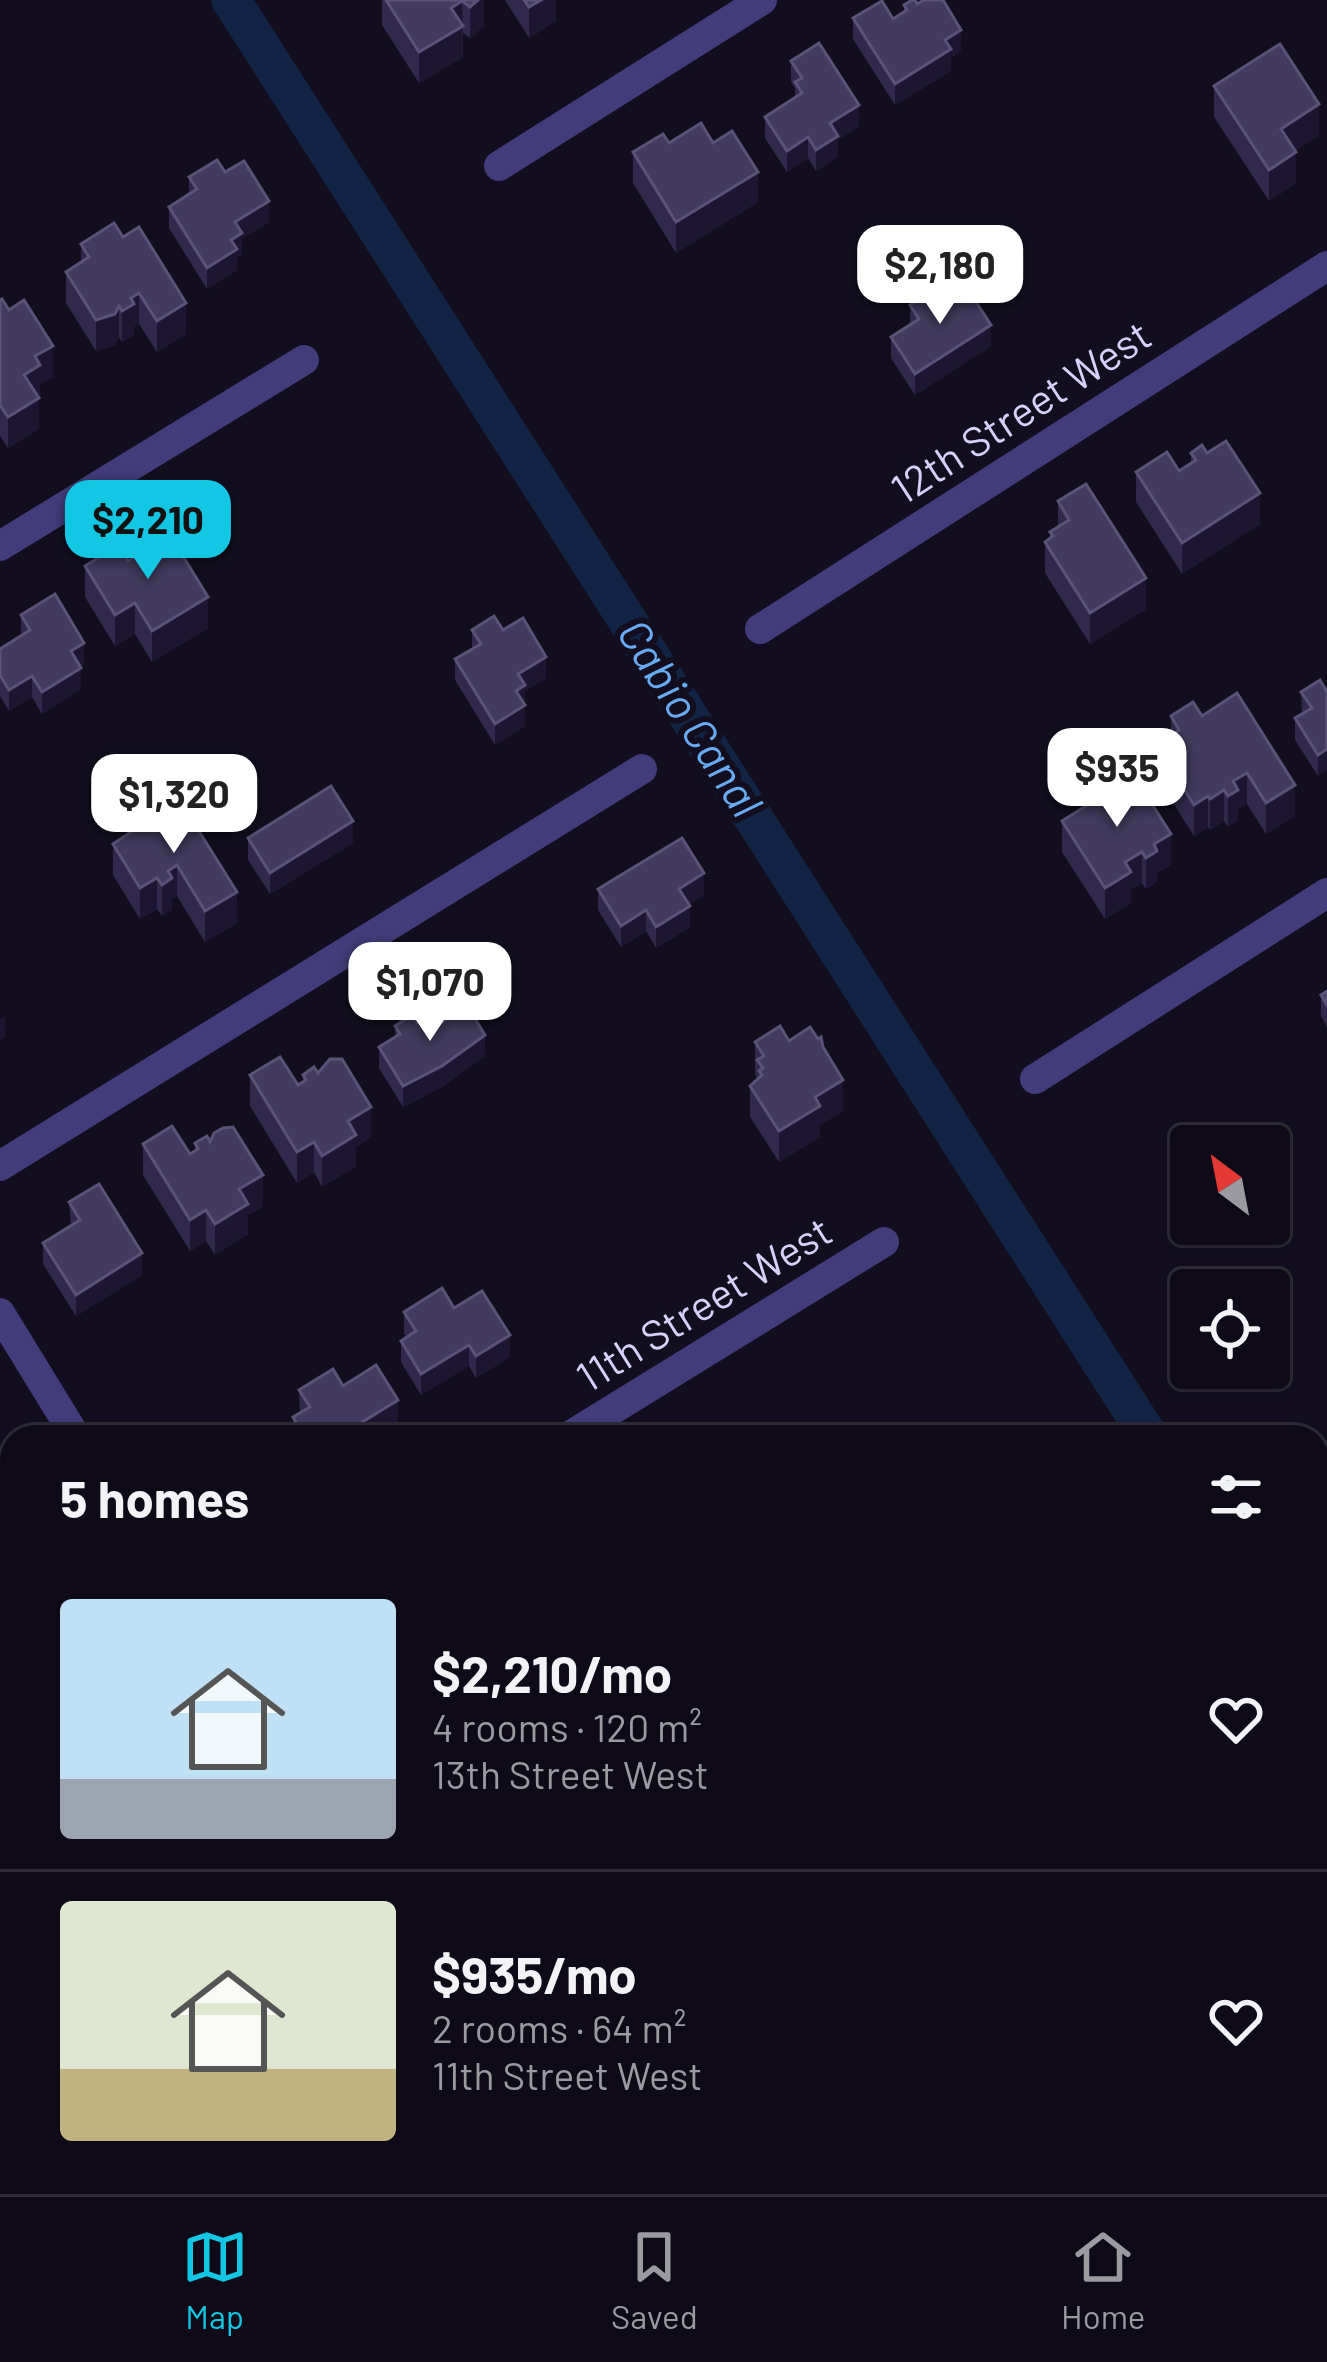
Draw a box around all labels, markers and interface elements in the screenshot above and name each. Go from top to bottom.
pin: $2,180 [842,225,1038,327]
text: $2,180 [884,240,996,287]
street label: 12th Street West [881,308,1159,513]
pin: $2,210 [50,480,246,582]
text: $2,210 [92,495,204,542]
water label: Cabio Canal [608,608,775,826]
pin: $935 [1046,728,1188,830]
text: $935 [1074,743,1160,790]
pin: $1,320 [76,754,272,856]
text: $1,320 [118,769,230,816]
pin: $1,070 [332,942,528,1044]
text: $1,070 [375,957,485,1004]
north arrow [1170,1125,1290,1245]
map controls [1170,1125,1290,1389]
street label: 11th Street West [566,1204,840,1401]
button: locate [1170,1269,1290,1389]
icon: filters [1203,1464,1269,1530]
text: 5 homes [60,1467,249,1528]
text: $2,210/mo [432,1642,672,1703]
icon: home [156,1647,300,1791]
icon: heart [1203,1686,1269,1752]
text: 4 rooms · 120 m² [432,1703,702,1750]
text: 13th Street West [432,1750,709,1797]
text: $935/mo [432,1943,637,2004]
icon: home [156,1949,300,2093]
icon: heart [1203,1988,1269,2054]
text: 2 rooms · 64 m² [432,2004,686,2051]
text: 11th Street West [432,2051,702,2098]
tab: Map [182,2224,248,2336]
tab: Saved [611,2224,698,2336]
tab: Home [1061,2224,1145,2336]

